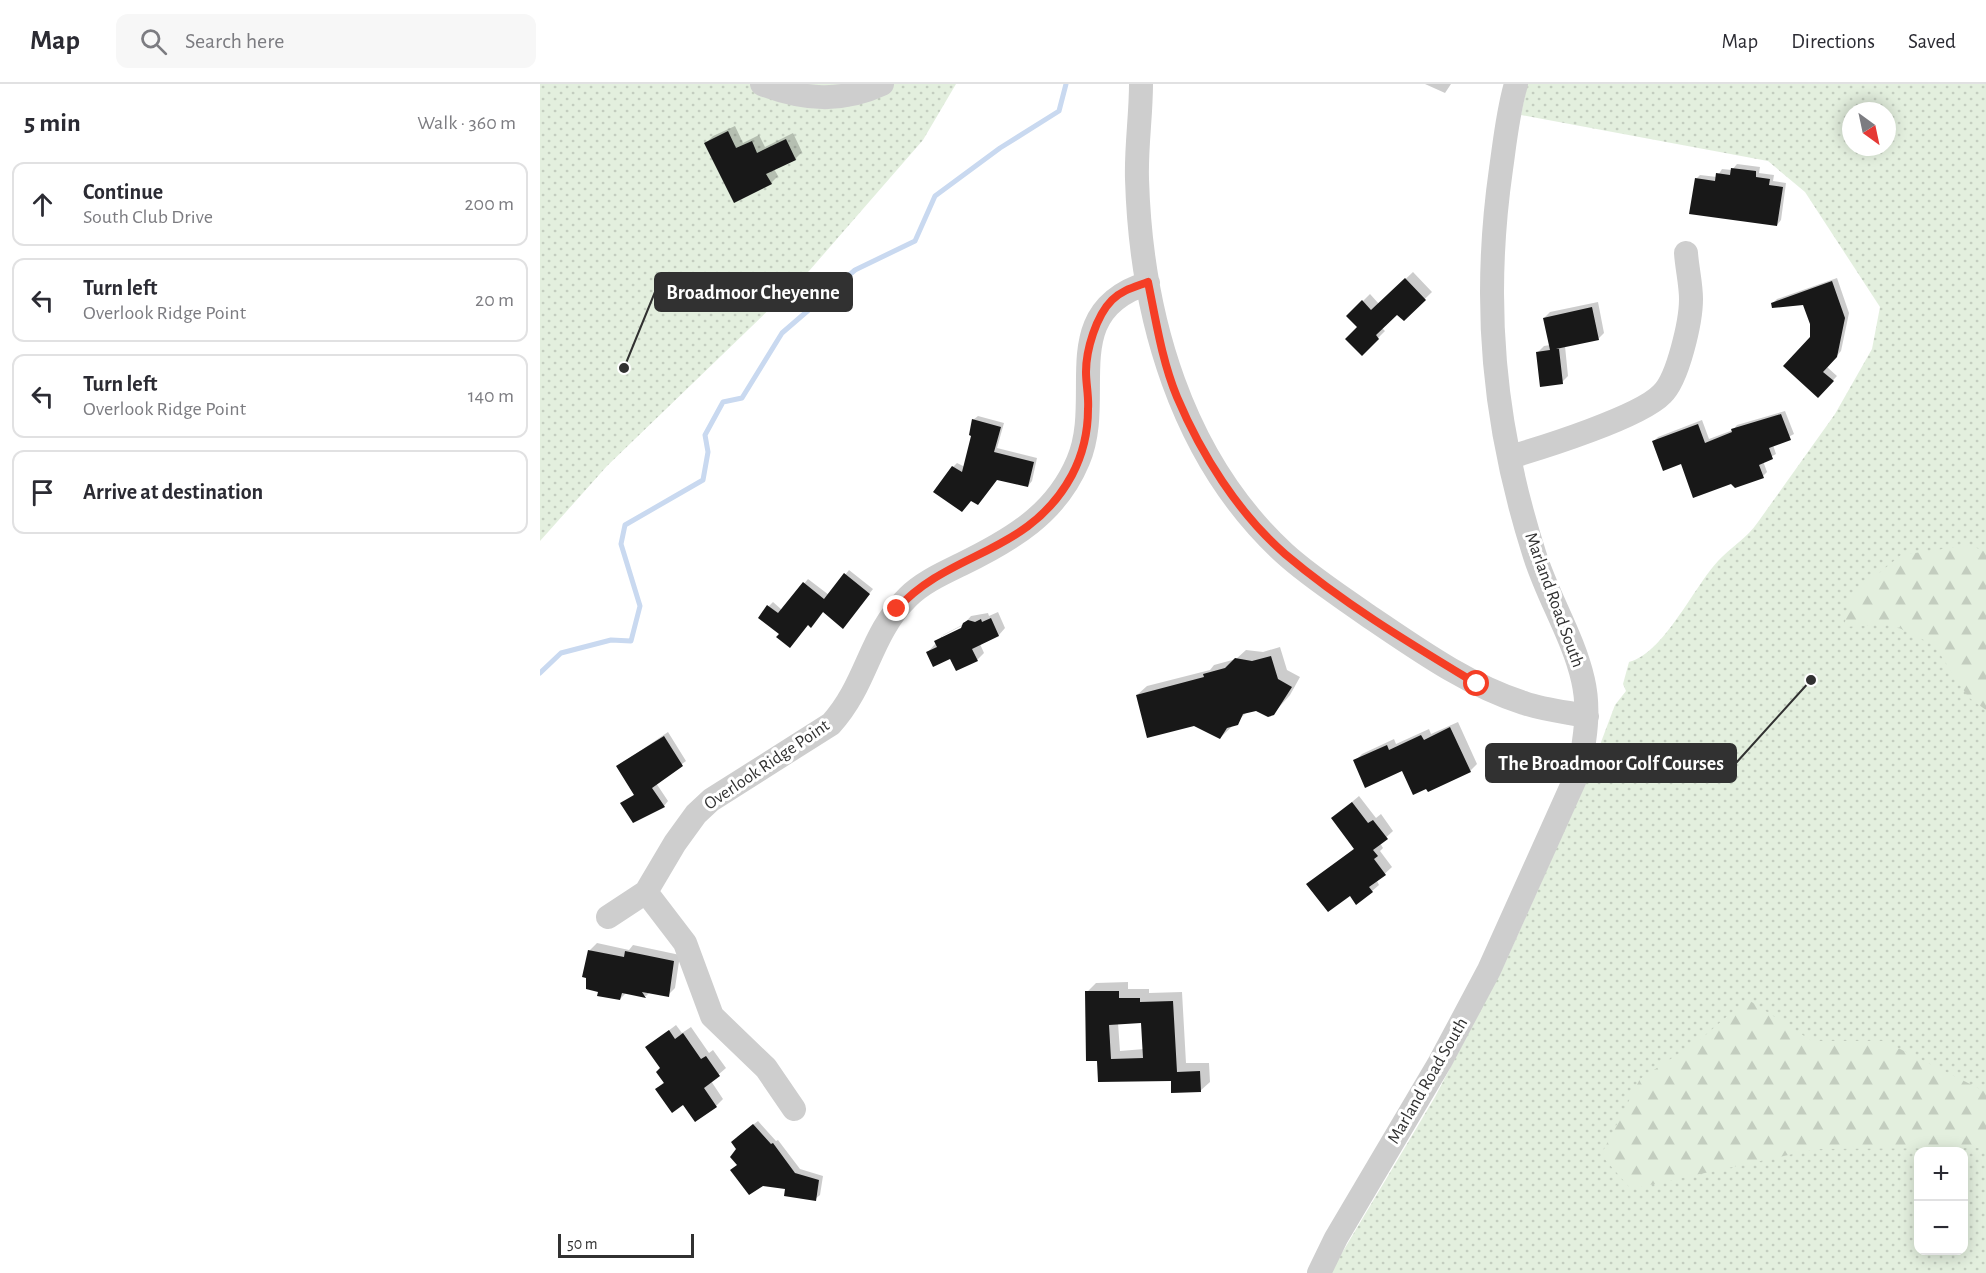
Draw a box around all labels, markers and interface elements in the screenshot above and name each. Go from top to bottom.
search box [116,14,536,68]
icon: search [137,25,170,58]
text: Map [30,27,80,55]
text: Search here [185,30,284,52]
text: Map [1722,31,1758,52]
text: Directions [1791,31,1875,52]
text: Saved [1908,31,1956,52]
north arrow [1842,102,1896,156]
text: 5 min [24,110,81,136]
text: Walk · 360 m [417,113,516,133]
text: Continue [83,181,163,203]
icon: ahead [26,188,59,221]
text: 200 m [464,194,514,214]
text: South Club Drive [83,207,213,227]
callout: Broadmoor Cheyenne [655,273,852,311]
text: Turn left [83,277,157,299]
text: Broadmoor Cheyenne [666,283,840,303]
icon: left [26,284,59,317]
text: 20 m [475,290,514,310]
text: Overlook Ridge Point [83,303,246,323]
text: Turn left [83,373,157,395]
icon: left [26,380,59,413]
text: 140 m [468,386,514,406]
text: Overlook Ridge Point [83,399,246,419]
icon: arrive [26,476,59,509]
text: Arrive at destination [83,481,263,503]
street label: Marland Road South [1521,530,1587,670]
route end [883,595,909,621]
route start [1463,670,1489,696]
street label: Overlook Ridge Point [701,716,833,813]
callout: The Broadmoor Golf Courses [1486,744,1736,782]
text: The Broadmoor Golf Courses [1498,754,1724,774]
street label: Marland Road South [1385,1015,1471,1147]
map controls [1914,1147,1968,1255]
button: + [1914,1147,1968,1201]
button: − [1914,1201,1968,1255]
scale bar [558,1231,694,1258]
text: 50 m [567,1236,598,1252]

